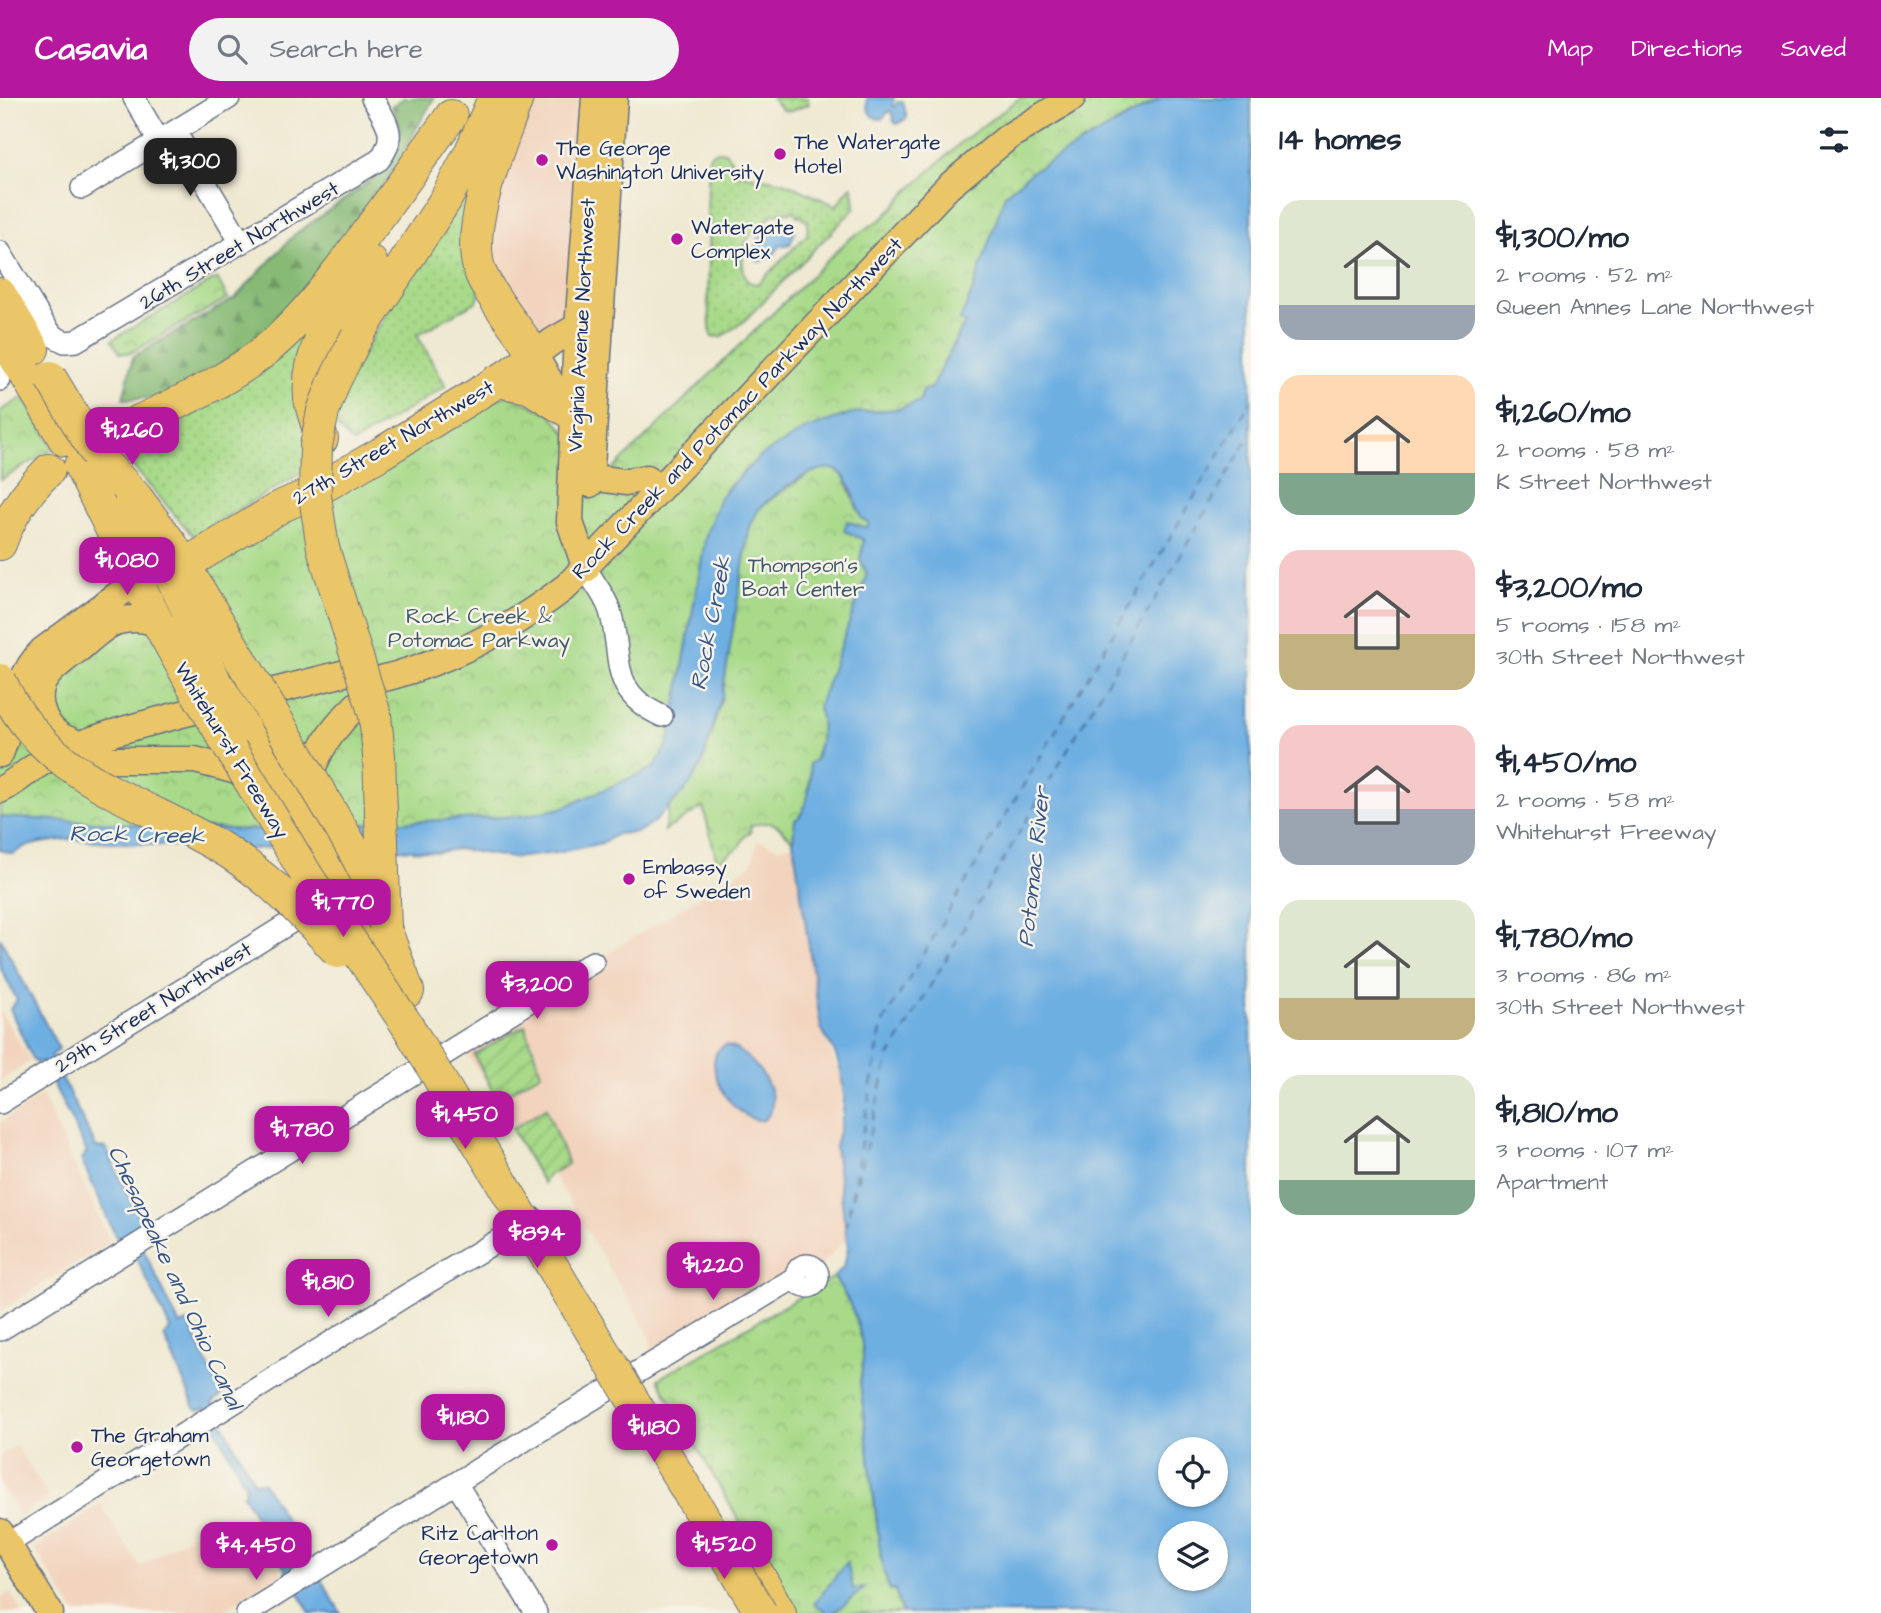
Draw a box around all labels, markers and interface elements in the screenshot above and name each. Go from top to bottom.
search box [189,18,679,81]
text: Casavia [35,26,147,72]
icon: search [213,30,251,68]
text: Search here [269,31,423,67]
text: Map [1548,32,1593,66]
text: Directions [1631,32,1743,66]
text: Saved [1781,32,1846,66]
text: 14 homes [1279,119,1402,161]
icon: filters [1815,121,1853,159]
place label: The Watergate Hotel [794,128,941,181]
place label: The George Washington University [556,134,765,189]
pin: $1,300 [133,139,247,198]
text: $1,300 [160,145,220,177]
marker: The Watergate Hotel [772,146,788,162]
marker: The George Washington University [534,152,550,168]
street label: 26th Street Northwest [134,174,345,317]
street label: Virginia Avenue Northwest [560,197,605,453]
place label: Watergate Complex [691,213,794,267]
text: $1,300/mo [1496,217,1629,259]
icon: home [1335,228,1419,312]
street label: Rock Creek and Potomac Parkway Northwest [565,231,911,587]
marker: Watergate Complex [669,231,685,247]
text: 2 rooms · 52 m² [1496,259,1673,291]
text: Queen Annes Lane Northwest [1496,291,1814,323]
street label: 27th Street Northwest [287,373,500,512]
text: $1,260/mo [1496,392,1631,434]
icon: home [1335,403,1419,487]
pin: $1,260 [75,408,189,467]
text: $1,260 [101,414,163,446]
text: 2 rooms · 58 m² [1496,434,1675,466]
text: K Street Northwest [1496,466,1712,498]
pin: $1,080 [70,538,184,597]
text: $1,080 [95,544,159,576]
park label: Thompson's Boat Center [742,551,865,604]
water label: Rock Creek [682,553,740,693]
text: $3,200/mo [1496,567,1642,609]
icon: home [1335,578,1419,662]
park label: Rock Creek & Potomac Parkway [388,602,570,657]
text: 5 rooms · 158 m² [1496,609,1681,641]
text: 30th Street Northwest [1496,641,1745,673]
street label: Whitehurst Freeway [166,657,296,845]
text: $1,450/mo [1496,742,1636,784]
icon: home [1335,753,1419,837]
water label: Potomac River [1010,784,1059,948]
text: 2 rooms · 58 m² [1496,784,1675,816]
text: Whitehurst Freeway [1496,816,1716,848]
water label: Rock Creek [69,818,206,852]
place label: Embassy of Sweden [643,853,750,906]
marker: Embassy of Sweden [621,871,637,887]
pin: $1,770 [286,880,400,939]
text: $1,770 [312,886,374,918]
text: $1,780/mo [1496,917,1633,959]
icon: home [1335,928,1419,1012]
street label: 29th Street Northwest [49,935,258,1080]
text: 3 rooms · 86 m² [1496,959,1672,991]
pin: $3,200 [480,962,594,1021]
text: $3,200 [502,968,572,1000]
text: 30th Street Northwest [1496,991,1745,1023]
pin: $1,450 [408,1091,522,1151]
text: $1,810/mo [1496,1092,1618,1134]
text: $1,450 [432,1098,498,1130]
icon: home [1335,1103,1419,1187]
pin: $1,780 [245,1107,359,1166]
text: $1,780 [270,1113,334,1145]
text: 3 rooms · 107 m² [1496,1134,1674,1166]
water label: Chesapeake and Ohio Canal [100,1140,252,1418]
text: Apartment [1496,1166,1608,1198]
pin: $894 [496,1210,578,1270]
text: $894 [509,1217,565,1249]
pin: $1,220 [656,1242,770,1302]
text: $1,220 [683,1249,743,1281]
pin: $1,810 [271,1260,385,1319]
text: $1,810 [302,1266,354,1298]
pin: $1,180 [406,1394,520,1454]
text: $1,180 [437,1401,489,1433]
pin: $1,180 [597,1404,711,1464]
text: $1,180 [628,1411,680,1443]
place label: The Graham Georgetown [91,1421,210,1476]
map controls [1158,1437,1228,1591]
button: locate [1158,1437,1228,1507]
marker: The Graham Georgetown [69,1439,85,1455]
place label: Ritz Carlton Georgetown [419,1519,538,1574]
button: layers [1158,1521,1228,1591]
pin: $4,450 [199,1522,313,1582]
pin: $1,520 [667,1522,781,1581]
text: $1,520 [692,1528,756,1560]
text: $4,450 [217,1529,296,1561]
marker: Ritz Carlton Georgetown [544,1537,560,1553]

